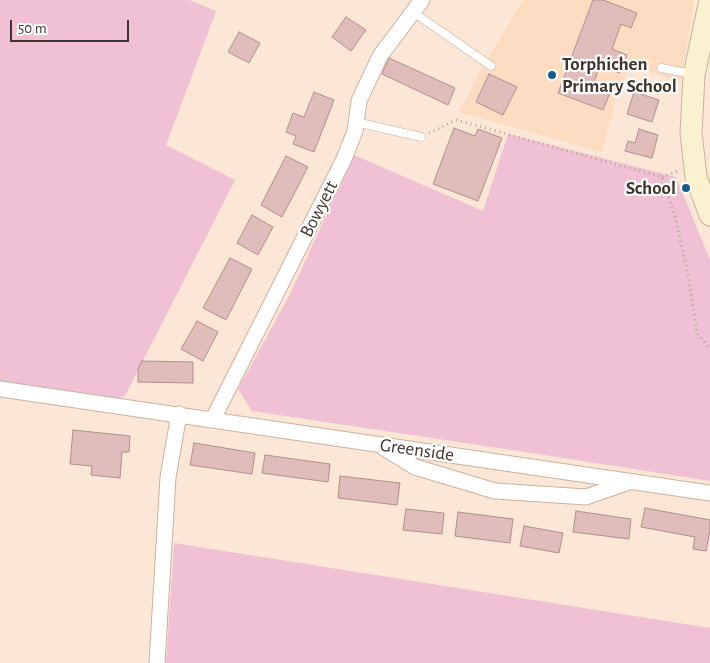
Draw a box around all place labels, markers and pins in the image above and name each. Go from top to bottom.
place label: Torphichen Primary School [562,53,677,97]
marker: Torphichen Primary School [546,69,558,81]
place label: School [626,177,676,199]
marker: School [680,182,692,194]

